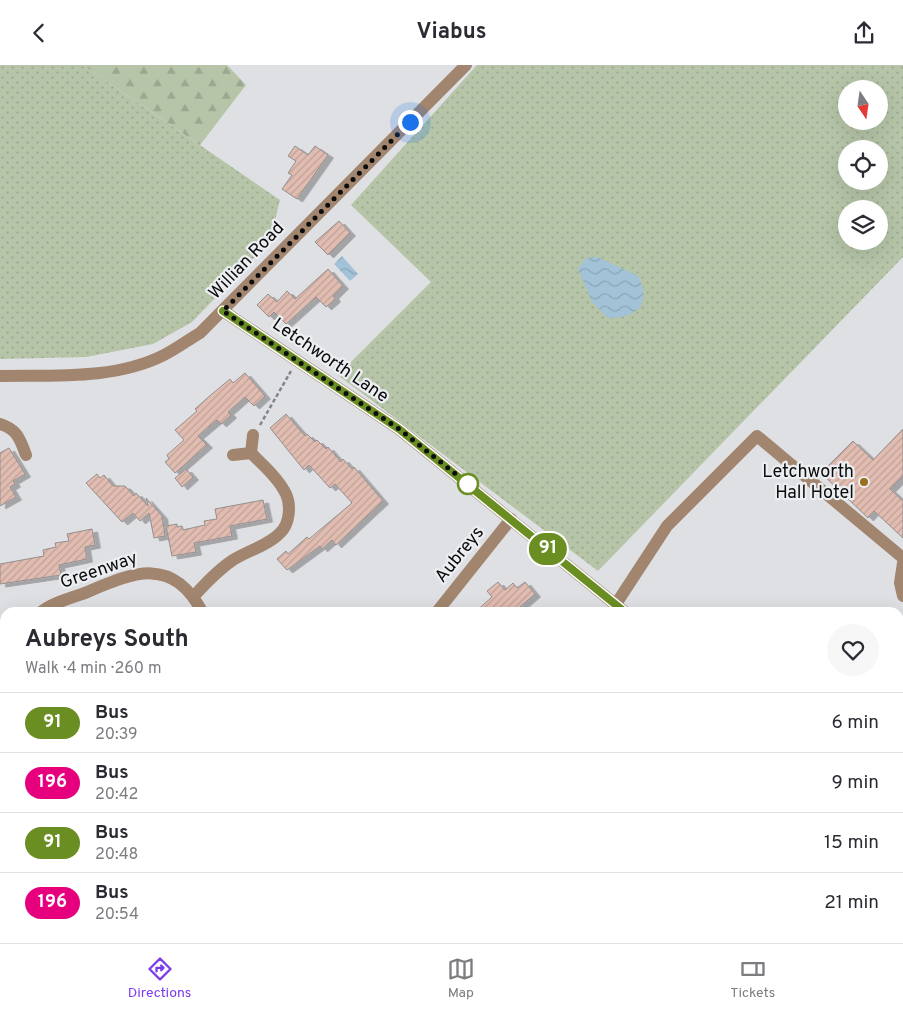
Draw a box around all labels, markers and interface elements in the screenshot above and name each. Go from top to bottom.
icon: back [25,19,53,47]
text: Viabus [416,19,487,46]
icon: share [850,19,878,47]
north arrow [838,80,888,130]
map controls [838,80,888,250]
your location [398,110,423,135]
button: locate [838,140,888,190]
button: layers [838,200,888,250]
street label: Willian Road [204,217,290,305]
street label: Letchworth Lane [267,314,393,408]
place label: Letchworth Hall Hotel [762,461,854,505]
unlabelled marker [457,473,479,495]
marker: Letchworth Hall Hotel [858,476,870,488]
street label: Aubreys [430,522,490,588]
line badge: 91 [526,533,570,565]
text: 91 [539,537,557,560]
street label: Greenway [57,547,141,595]
button: heart [827,624,879,676]
text: Aubreys South [25,625,189,655]
text: Walk · 4 min · 260 m [25,659,161,679]
text: Bus [95,701,129,725]
text: 91 [43,711,62,734]
text: 6 min [832,711,879,735]
text: 20:39 [95,725,138,745]
text: Bus [95,761,129,785]
text: 196 [38,771,67,794]
text: 9 min [832,771,879,795]
text: 20:42 [95,785,138,805]
text: Bus [95,821,129,845]
text: 91 [43,831,62,854]
text: 15 min [824,831,879,855]
text: 20:48 [95,845,138,865]
text: Bus [95,881,129,905]
text: 196 [38,891,67,914]
text: 21 min [824,891,879,915]
text: 20:54 [95,905,139,925]
tab: Directions [128,955,191,1002]
tab: Map [447,955,475,1002]
tab: Tickets [730,955,775,1002]

